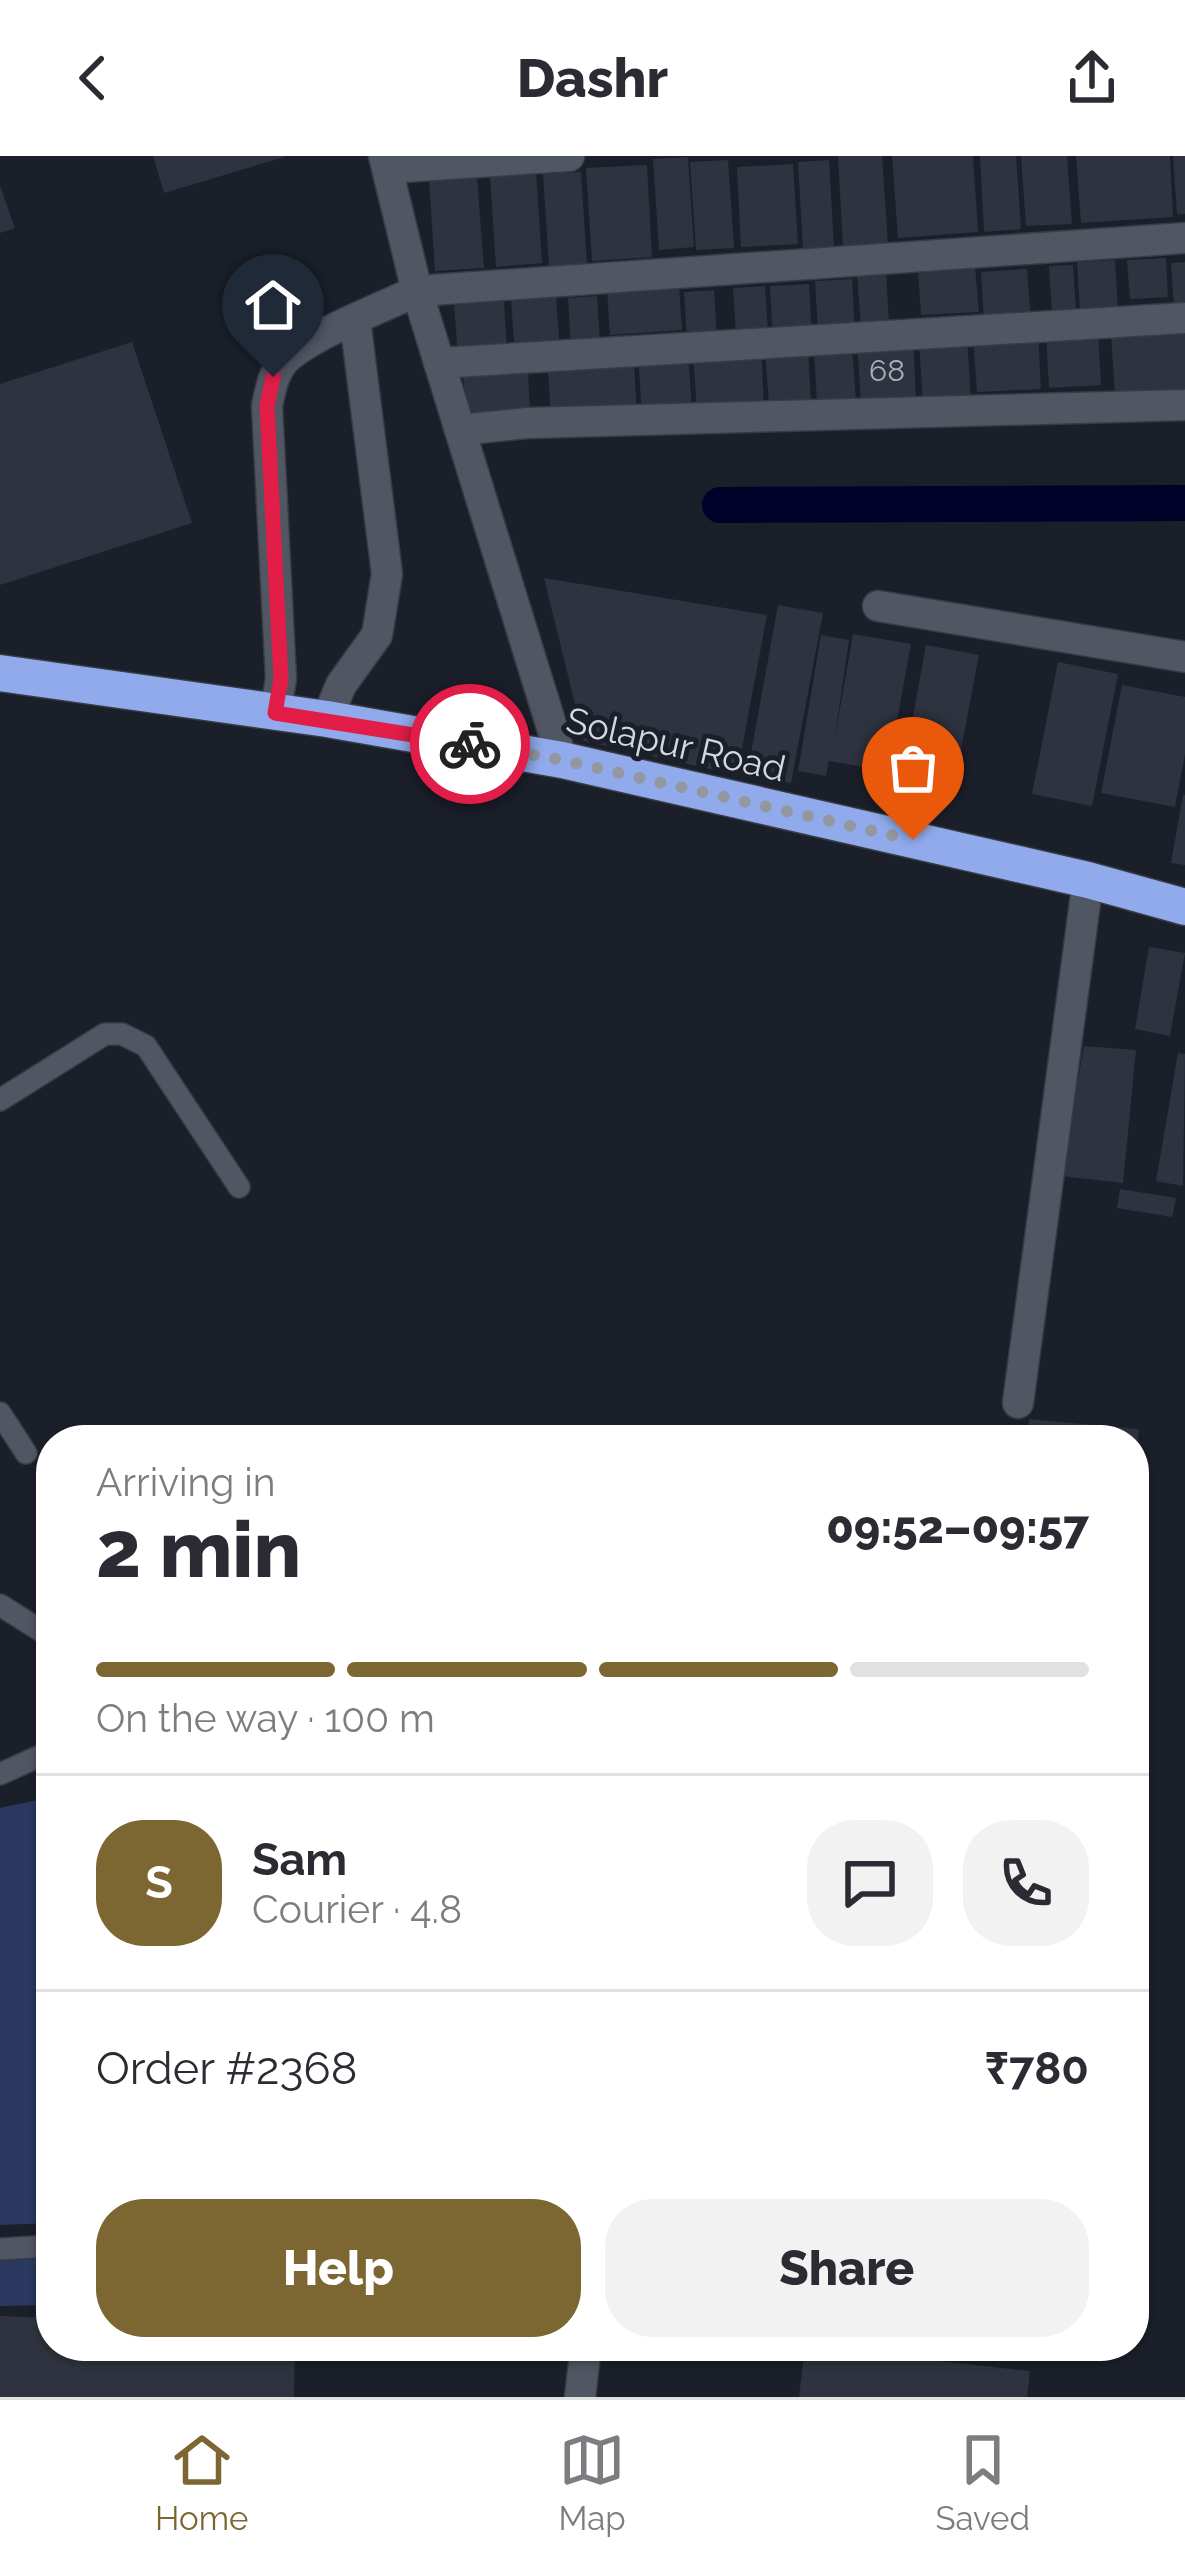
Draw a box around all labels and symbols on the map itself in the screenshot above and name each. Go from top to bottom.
pin [222,254,324,377]
house number: 68 [869,353,905,388]
courier [410,684,530,804]
street label: Solapur Road [562,698,790,790]
pin [862,717,964,840]

